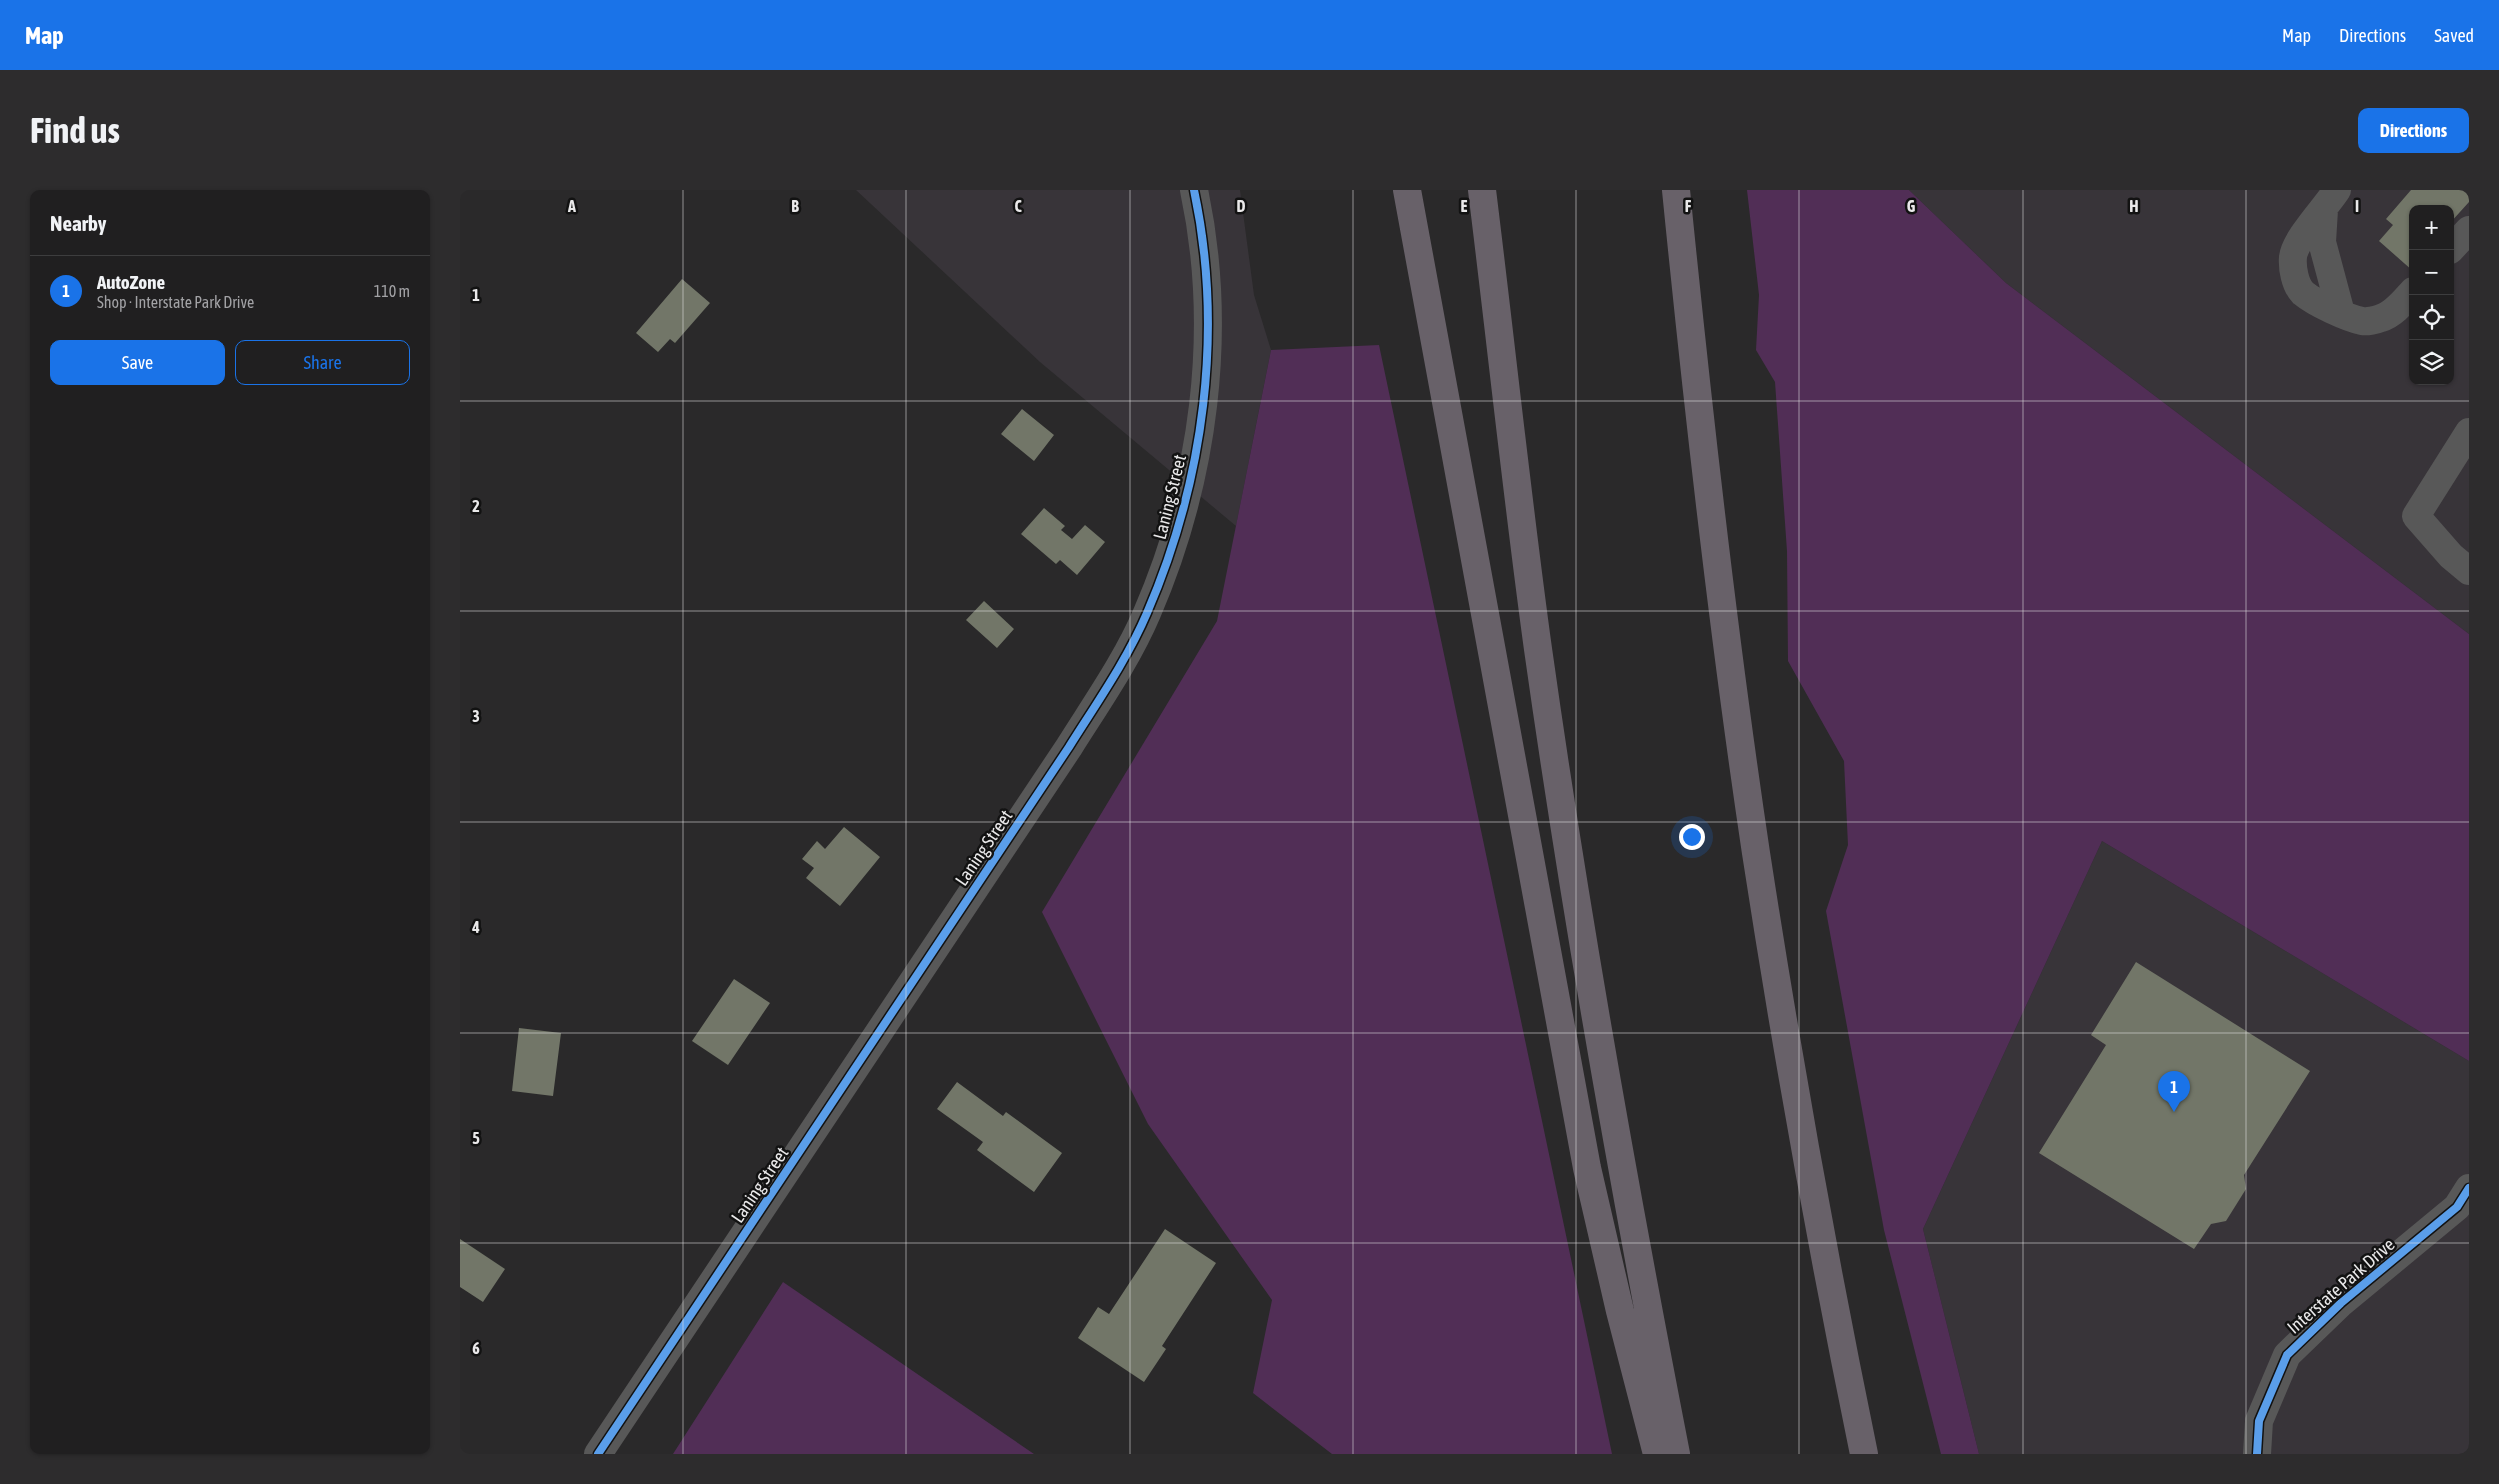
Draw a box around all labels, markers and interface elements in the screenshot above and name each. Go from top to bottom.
text: Map [25,22,64,49]
text: Map [2282,25,2311,46]
text: Directions [2339,25,2406,46]
text: Saved [2434,25,2474,46]
button: Directions [2358,108,2469,153]
text: Find us [30,110,120,150]
text: A [567,197,576,215]
text: B [791,197,799,215]
text: C [1014,197,1022,215]
text: D [1237,197,1246,215]
text: E [1461,197,1468,215]
text: F [1685,197,1692,215]
text: G [1907,197,1916,215]
text: H [2129,197,2139,215]
text: I [2355,197,2359,215]
map controls [2409,205,2454,385]
button: + [2409,205,2454,250]
text: Nearby [50,211,106,235]
button: − [2409,250,2454,295]
text: AutoZone [97,271,165,293]
text: 1 [62,282,70,300]
text: 110 m [374,282,410,300]
text: 1 [472,286,480,304]
text: Shop · Interstate Park Drive [97,293,254,311]
button: locate [2409,295,2454,340]
button: Save [50,340,225,385]
button: Share [235,340,410,385]
button: layers [2409,340,2454,385]
street label: Laning Street [1149,452,1190,541]
text: 2 [472,497,480,515]
text: 3 [472,707,480,725]
street label: Laning Street [951,806,1017,890]
your location [1679,824,1705,850]
text: 4 [471,918,480,936]
pin: 1 [2158,1071,2190,1112]
text: 5 [472,1129,480,1147]
street label: Laning Street [727,1143,793,1227]
street label: Interstate Park Drive [2283,1233,2398,1338]
text: 6 [472,1339,480,1357]

